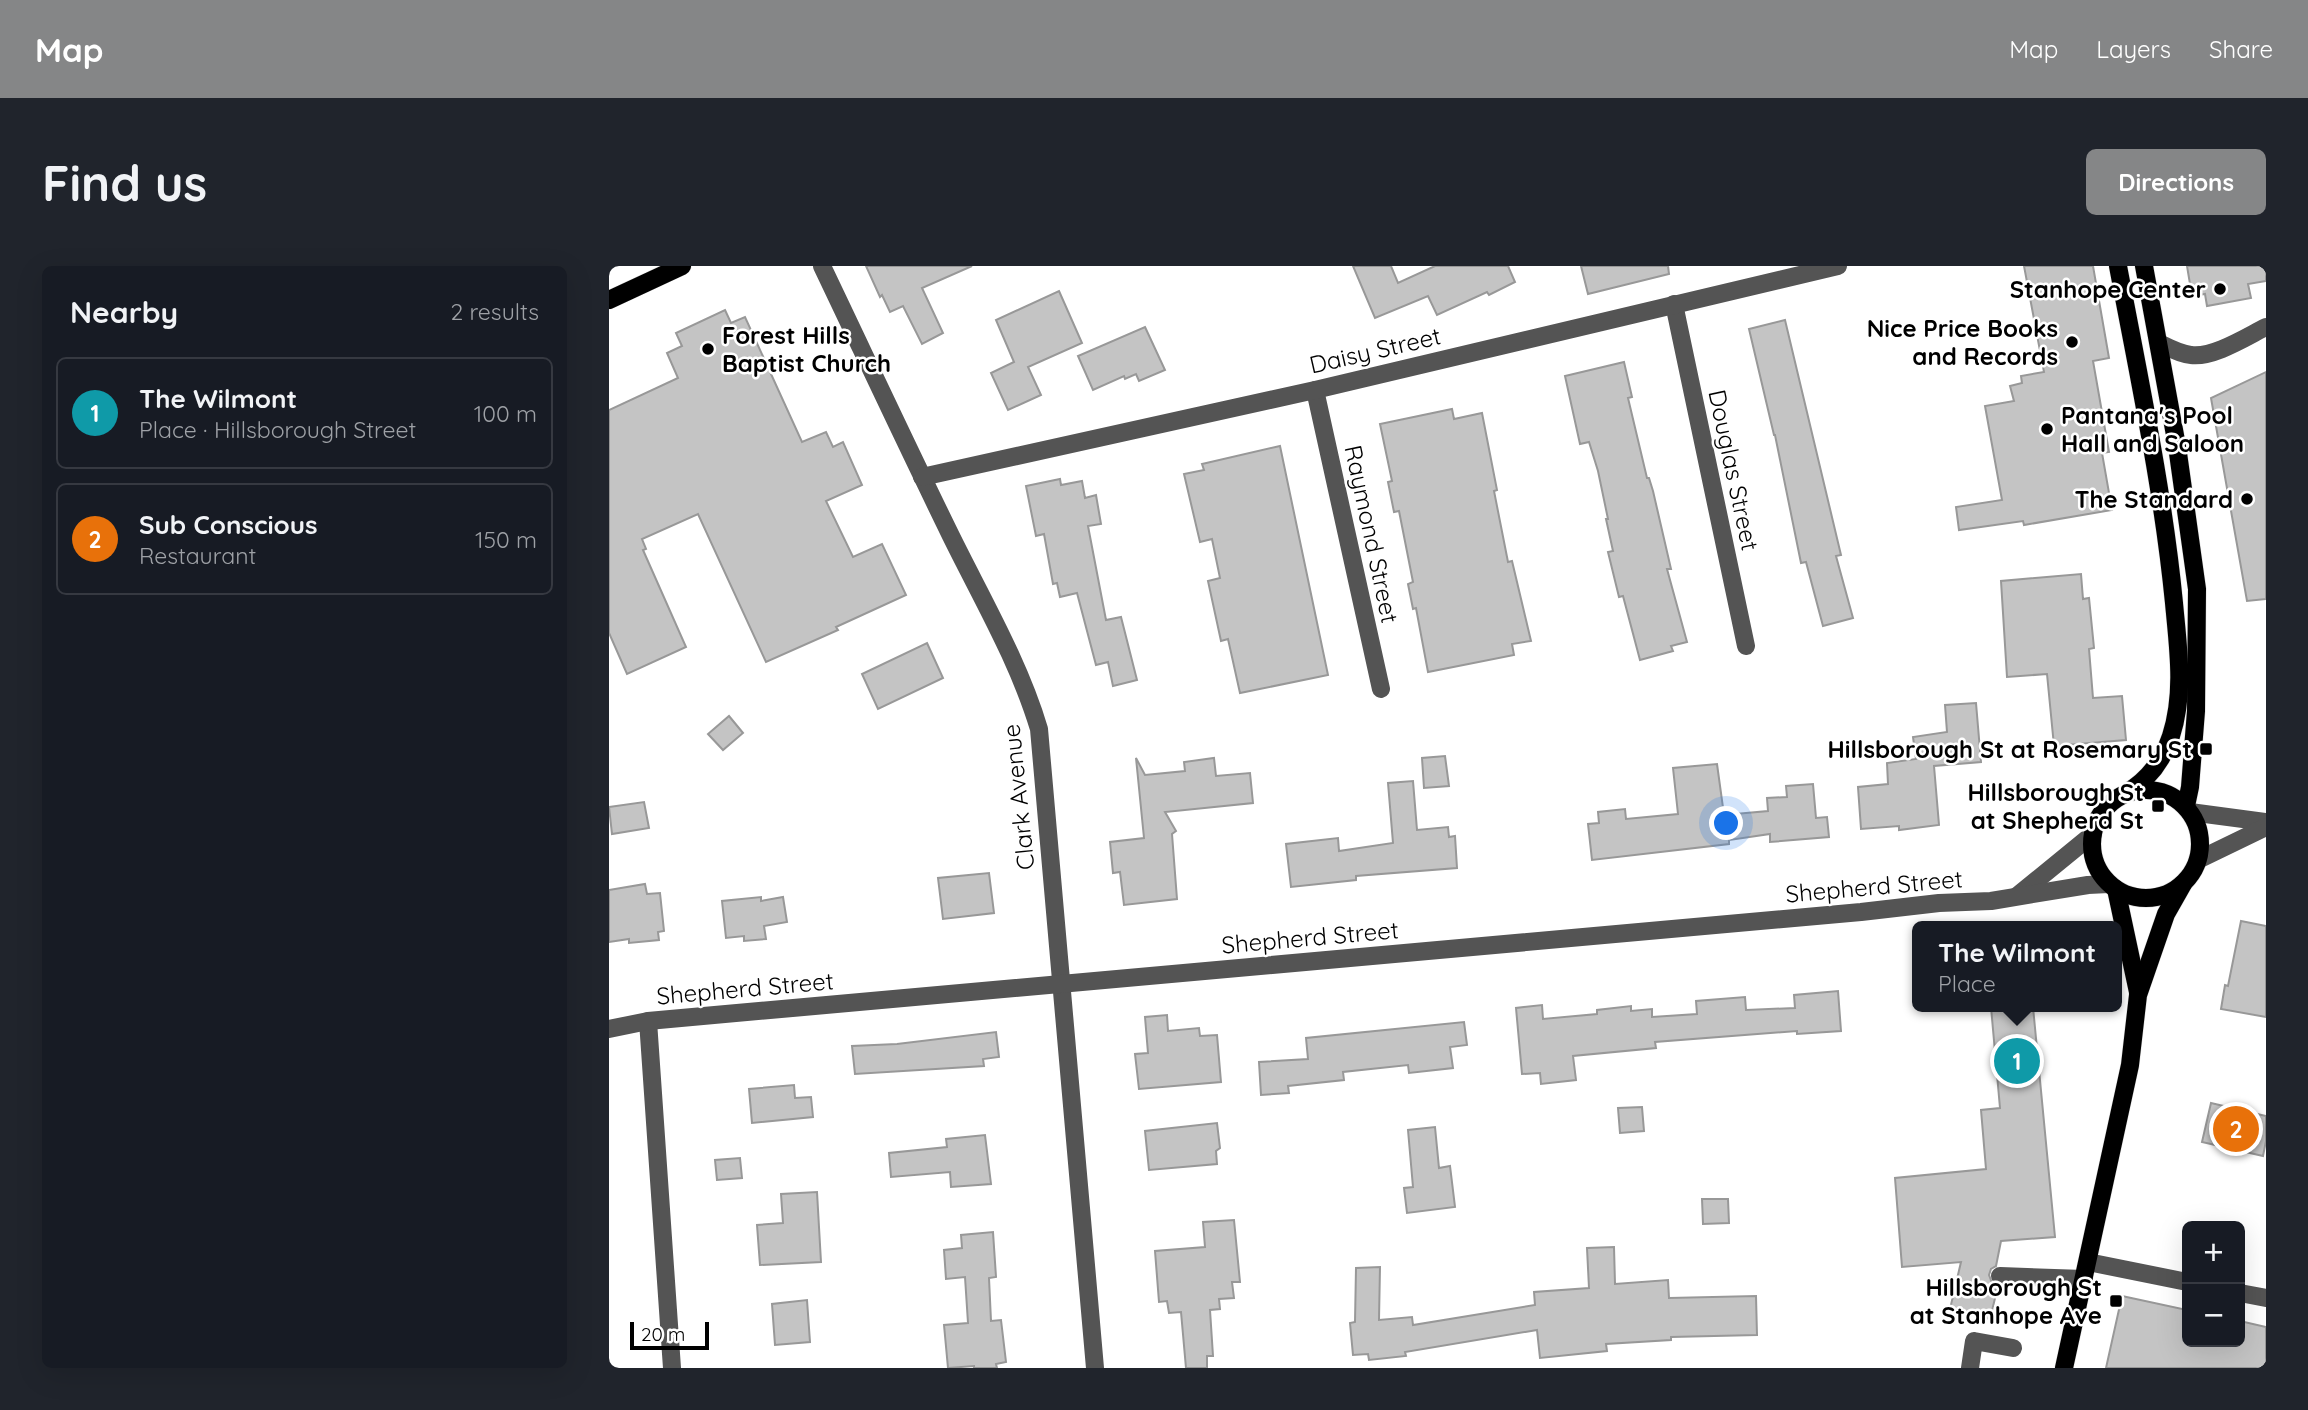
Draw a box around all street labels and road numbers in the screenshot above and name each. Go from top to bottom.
street label: Daisy Street [1306,320,1444,380]
street label: Douglas Street [1702,387,1766,553]
street label: Raymond Street [1338,442,1406,626]
street label: Clark Avenue [995,723,1041,871]
street label: Shepherd Street [1784,863,1964,909]
street label: Shepherd Street [1220,914,1400,960]
street label: Shepherd Street [655,965,835,1011]

